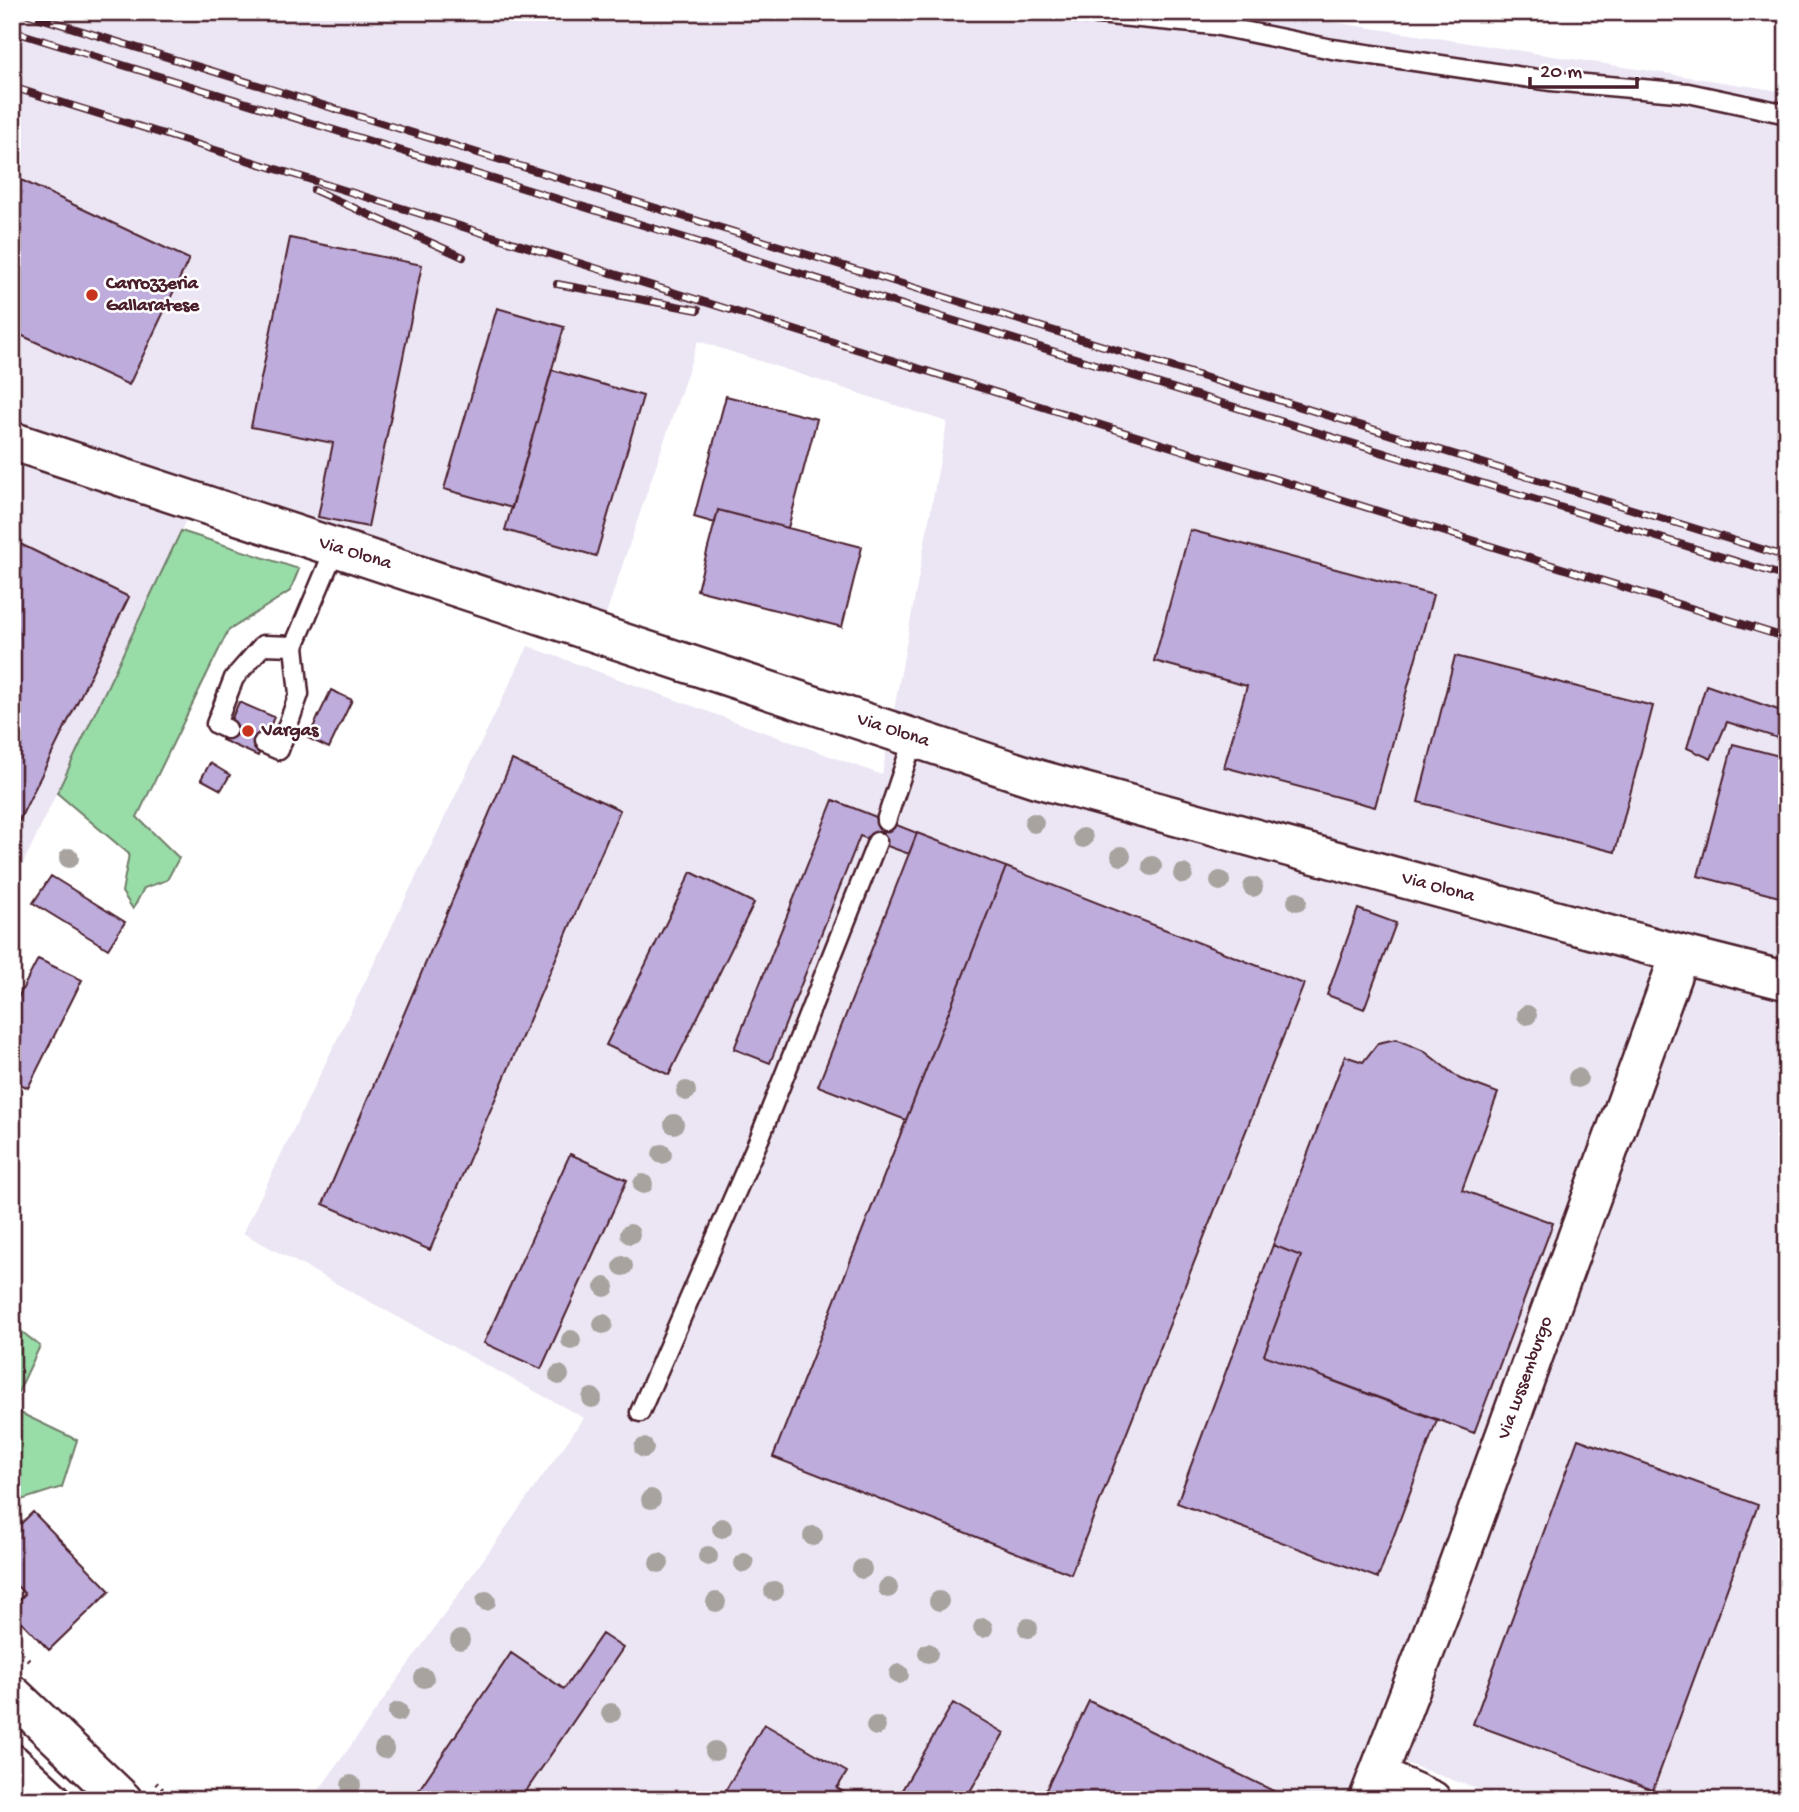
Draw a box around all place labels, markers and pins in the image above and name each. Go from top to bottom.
place label: Carrozzeria Gallaratese [105,273,200,318]
marker: Carrozzeria Gallaratese [84,287,100,303]
place label: Vargas [261,720,319,743]
marker: Vargas [240,723,256,739]

